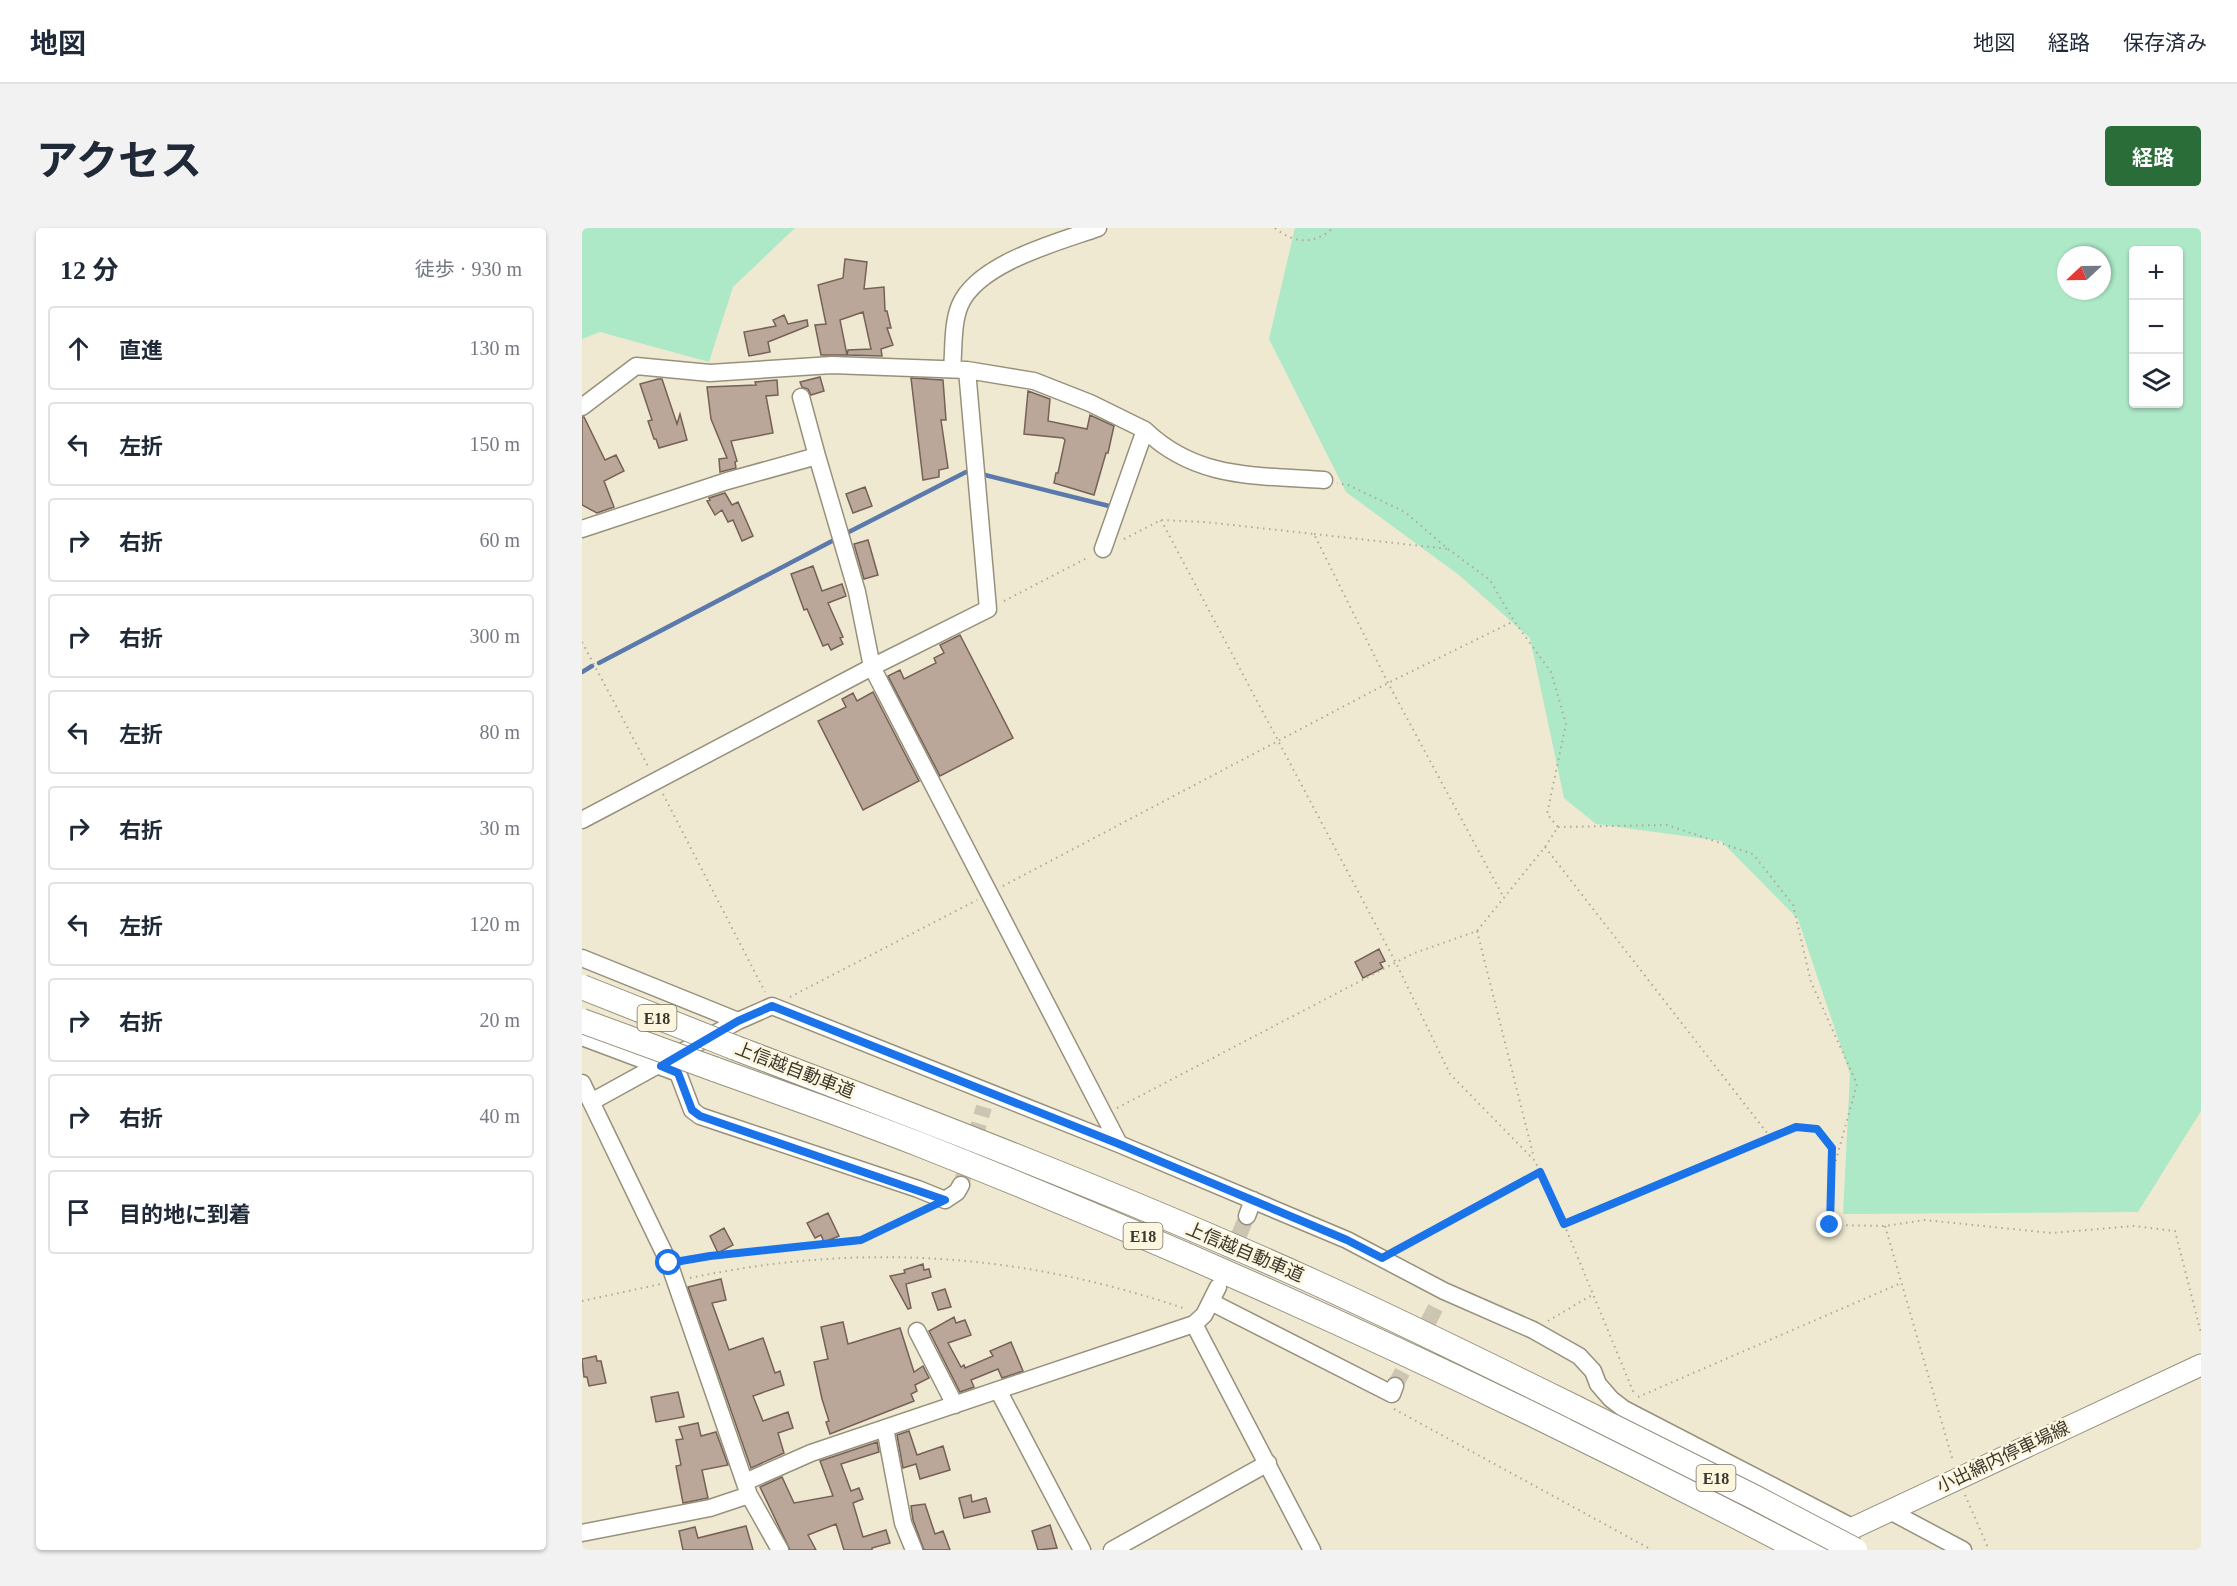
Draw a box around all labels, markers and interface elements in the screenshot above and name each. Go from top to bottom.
text: 地図 [30,28,86,59]
text: 地図 [1973,31,2015,55]
text: 経路 [2048,31,2090,55]
text: 保存済み [2123,31,2207,55]
button: 経路 [2105,126,2201,186]
text: アクセス [36,138,202,184]
north arrow [2057,246,2111,300]
map controls [2129,246,2183,408]
button: + [2129,246,2183,300]
text: 12 分 [60,256,119,285]
text: 徒歩 · 930 m [415,258,522,280]
button: − [2129,300,2183,354]
icon: ahead [62,332,95,365]
text: 130 m [469,337,520,359]
text: 直進 [119,338,163,363]
button: layers [2129,354,2183,408]
icon: left [62,428,95,461]
text: 150 m [469,433,520,455]
text: 左折 [119,434,163,459]
icon: right [62,524,95,557]
text: 60 m [479,529,520,551]
text: 右折 [119,530,163,555]
icon: right [62,620,95,653]
text: 300 m [469,625,520,647]
text: 右折 [119,626,163,651]
icon: left [62,716,95,749]
text: 80 m [479,721,520,743]
text: 左折 [119,722,163,747]
icon: right [62,812,95,845]
text: 30 m [479,817,520,839]
text: 右折 [119,818,163,843]
icon: left [62,908,95,941]
text: 120 m [469,913,520,935]
text: 左折 [119,914,163,939]
icon: right [62,1004,95,1037]
road number: E18 [638,1005,676,1031]
text: 20 m [479,1009,520,1031]
text: 右折 [119,1010,163,1035]
street label: 上信越自動車道 [733,1038,857,1102]
icon: right [62,1100,95,1133]
text: 40 m [479,1105,520,1127]
text: 右折 [119,1106,163,1131]
icon: arrive [62,1196,95,1229]
text: 目的地に到着 [119,1202,251,1227]
route end [1816,1211,1842,1237]
street label: 上信越自動車道 [1183,1218,1307,1286]
road number: E18 [1124,1223,1162,1249]
route start [655,1249,681,1275]
street label: 小出綿内停車場線 [1934,1418,2072,1496]
road number: E18 [1696,1465,1736,1491]

